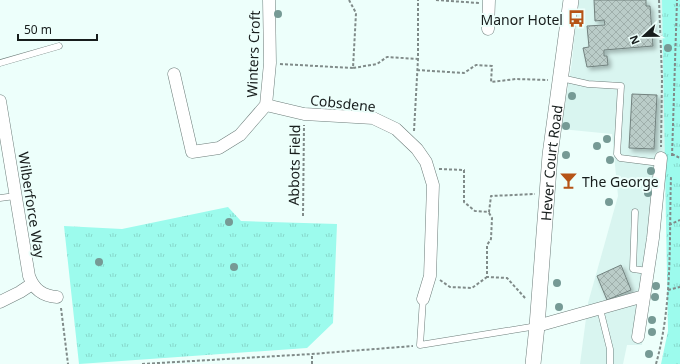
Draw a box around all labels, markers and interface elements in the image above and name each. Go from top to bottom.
bus stop icon: Manor Hotel [566,9,586,29]
street label: Winters Croft [242,10,264,98]
place label: Manor Hotel [480,10,563,29]
scale bar [18,16,97,42]
north arrow [624,16,664,56]
text: 50 m [24,21,52,38]
text: N [626,33,643,47]
street label: Cobsdene [309,90,377,116]
street label: Hever Court Road [536,104,566,222]
street label: Abbots Field [284,124,304,206]
street label: Wilberforce Way [14,151,50,260]
bar icon: The George [559,171,579,191]
place label: The George [582,172,659,191]

